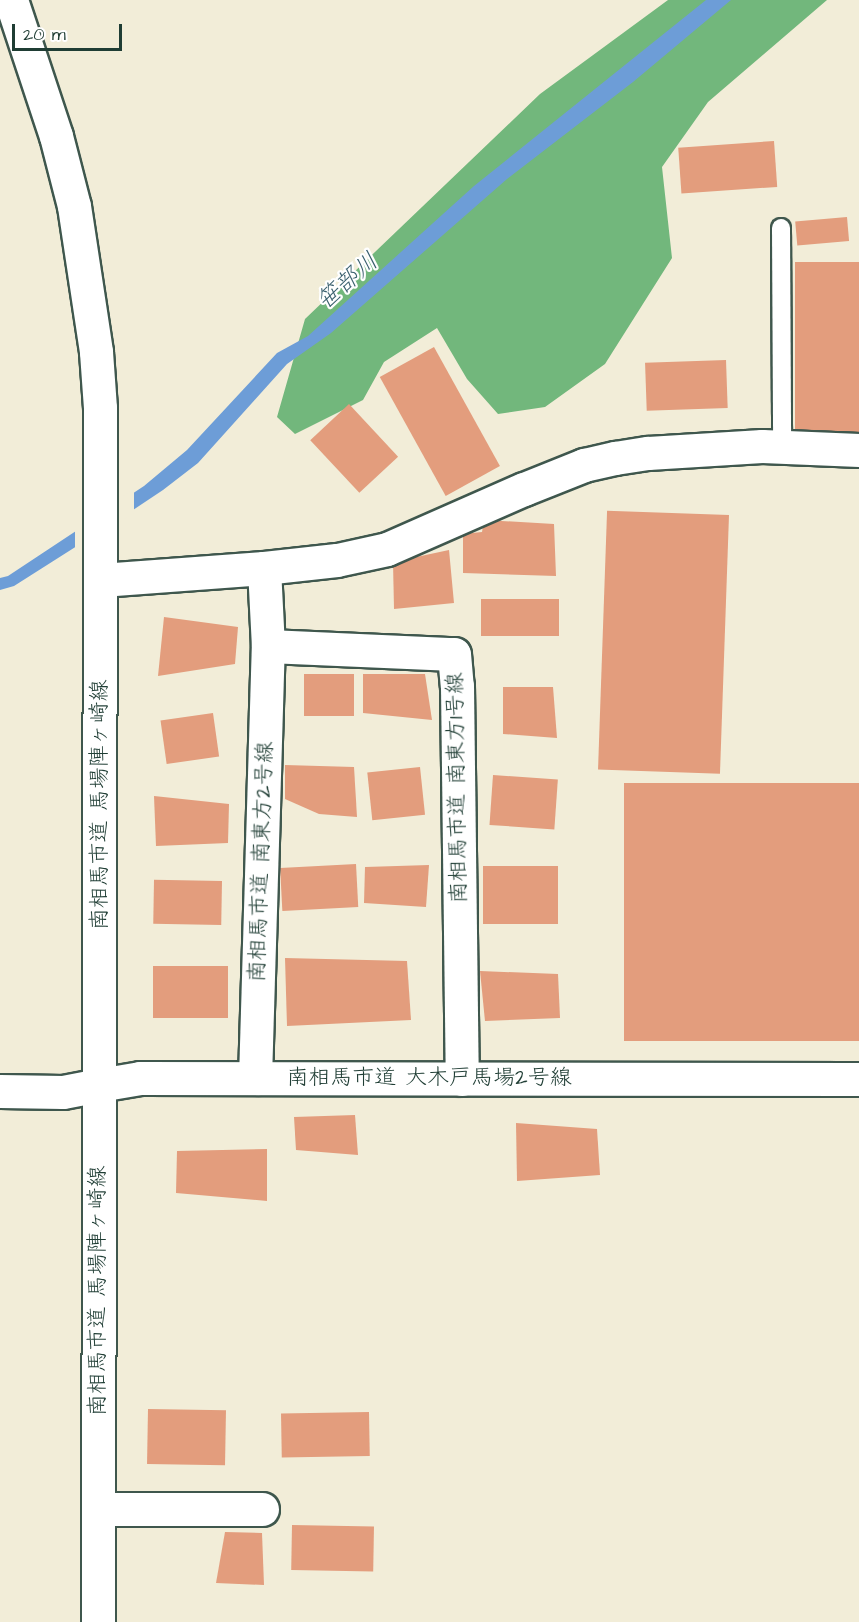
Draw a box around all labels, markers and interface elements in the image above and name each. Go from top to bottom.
scale bar [15,12,124,50]
text: 20 m [23,22,66,47]
water label: 笹部川 [311,248,385,316]
street label: 南相馬市道 南東方1号線 [442,672,472,904]
street label: 南相馬市道 馬場陣ヶ崎線 [87,680,113,930]
street label: 南相馬市道 南東方2号線 [244,741,278,983]
street label: 南相馬市道 大木戸馬場2号線 [286,1065,572,1091]
street label: 南相馬市道 馬場陣ヶ崎線 [85,1166,111,1416]

